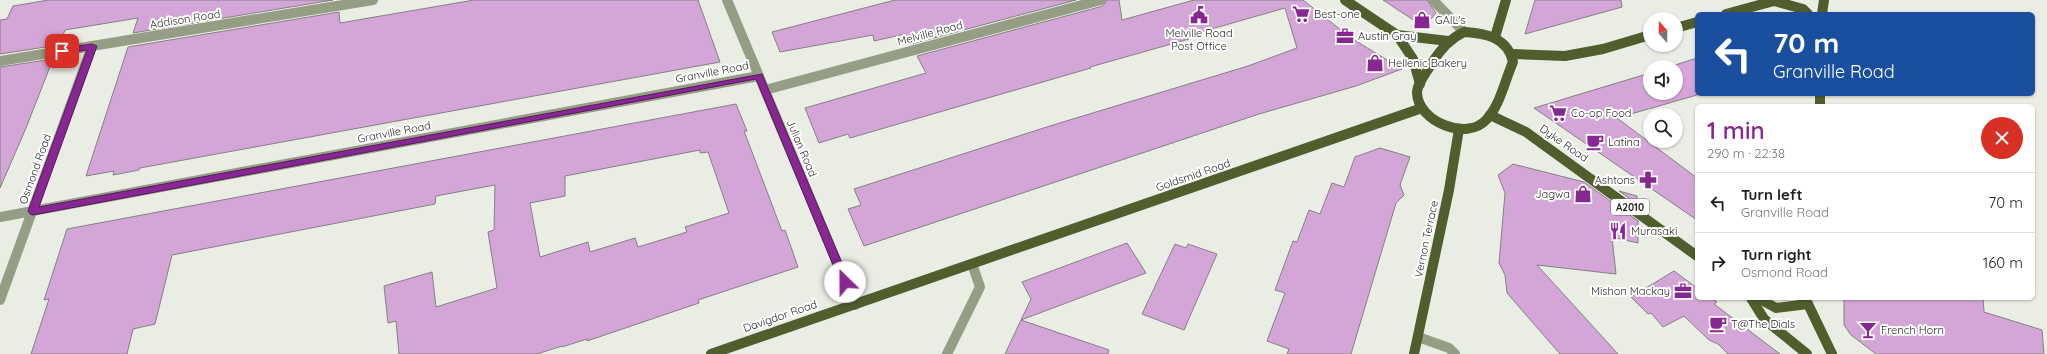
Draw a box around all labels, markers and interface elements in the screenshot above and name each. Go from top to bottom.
supermarket icon: Best-one [1291,4,1311,24]
public building icon: Melville Road Post Office [1189,5,1209,25]
street label: Addison Road [149,7,221,31]
place label: Best-one [1314,7,1360,21]
shop icon: GAIL's [1412,10,1432,30]
north arrow [1643,12,1683,52]
map controls [1643,12,1683,148]
place label: GAIL's [1435,13,1466,27]
street label: Melville Road [896,18,964,48]
text: 70 m [1773,25,1839,60]
place label: Melville Road Post Office [1165,26,1233,53]
office icon: Austin Gray [1335,26,1355,46]
icon: left [1707,28,1759,80]
place label: Austin Gray [1358,29,1417,43]
pin [45,34,79,68]
icon: arrive [51,40,73,62]
shop icon: Hellenic Bakery [1365,53,1385,73]
place label: Hellenic Bakery [1388,56,1467,70]
street label: Granville Road [674,58,750,86]
button: sound [1643,60,1683,100]
text: Granville Road [1773,60,1895,83]
supermarket icon: Co-op Food [1548,103,1568,123]
place label: Co-op Food [1571,106,1631,120]
button: search [1643,108,1683,148]
text: 1 min [1707,115,1765,145]
street label: Julian Road [784,117,820,179]
button: close [1981,117,2023,159]
street label: Granville Road [356,118,432,146]
street label: Dyke Road [1537,121,1591,165]
street label: Osmond Road [16,132,54,206]
cafe icon: Latina [1585,132,1605,152]
place label: Latina [1608,135,1640,149]
text: 290 m · 22:38 [1707,145,1785,161]
street label: Goldsmid Road [1154,156,1232,194]
pharmacy icon: Ashtons [1638,170,1658,190]
place label: Ashtons [1595,173,1635,187]
shop icon: Jagwa [1573,184,1593,204]
text: Turn left [1741,185,1803,204]
place label: Jagwa [1535,187,1570,201]
icon: left [1707,192,1729,214]
text: 70 m [1989,193,2023,212]
street label: Vernon Terrace [1411,199,1441,279]
road number: A2010 [1611,199,1649,215]
text: Granville Road [1741,204,1829,220]
restaurant icon: Murasaki [1608,221,1628,241]
place label: Murasaki [1631,224,1677,238]
text: Turn right [1741,245,1812,264]
icon: right [1707,252,1729,274]
text: 160 m [1983,253,2023,272]
position arrow [824,261,866,303]
text: Osmond Road [1741,264,1828,280]
office icon: Mishon Mackay [1673,281,1693,301]
place label: Mishon Mackay [1591,284,1670,298]
street label: Davigdor Road [741,297,819,335]
cafe icon: T@The Dials [1708,314,1728,334]
place label: T@The Dials [1731,317,1795,331]
bar icon: French Horn [1858,320,1878,340]
place label: French Horn [1881,323,1944,337]

